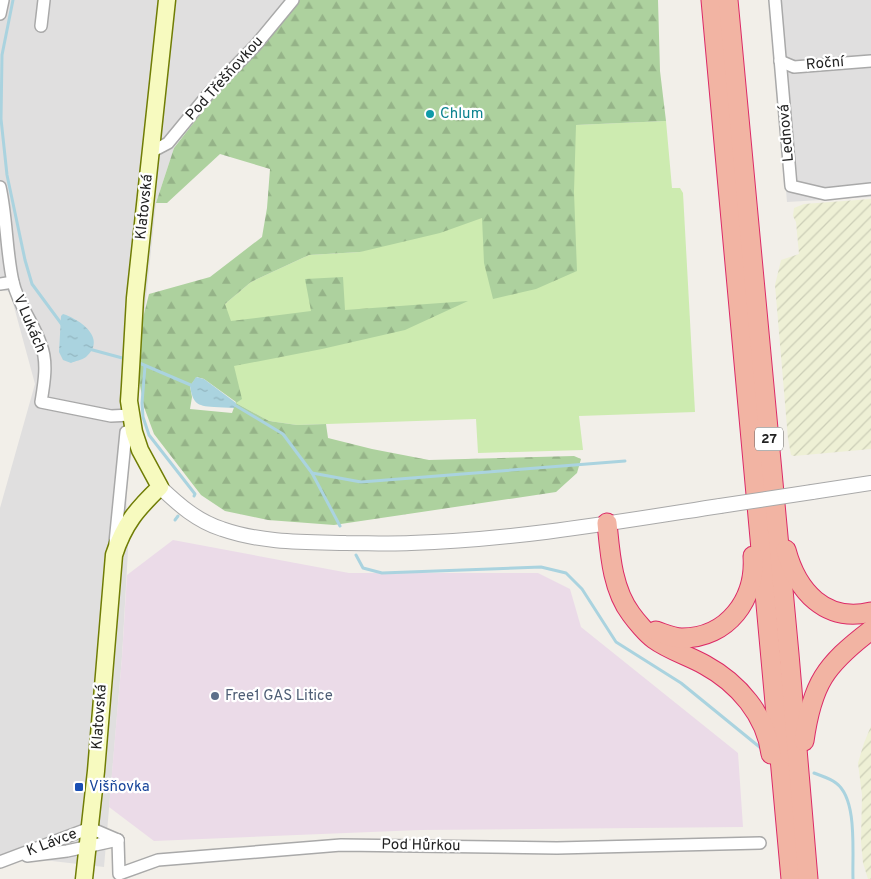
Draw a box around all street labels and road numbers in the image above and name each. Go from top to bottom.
street label: Pod Třešňovkou [182,33,268,125]
street label: Roční [805,53,846,75]
street label: Lednová [775,103,799,163]
street label: Klatovská [132,173,158,241]
street label: V Lukách [8,292,50,356]
road number: 27 [755,428,783,450]
street label: Klatovská [88,684,112,750]
street label: K Lávce [24,825,80,861]
street label: Pod Hůrkou [381,836,461,856]

